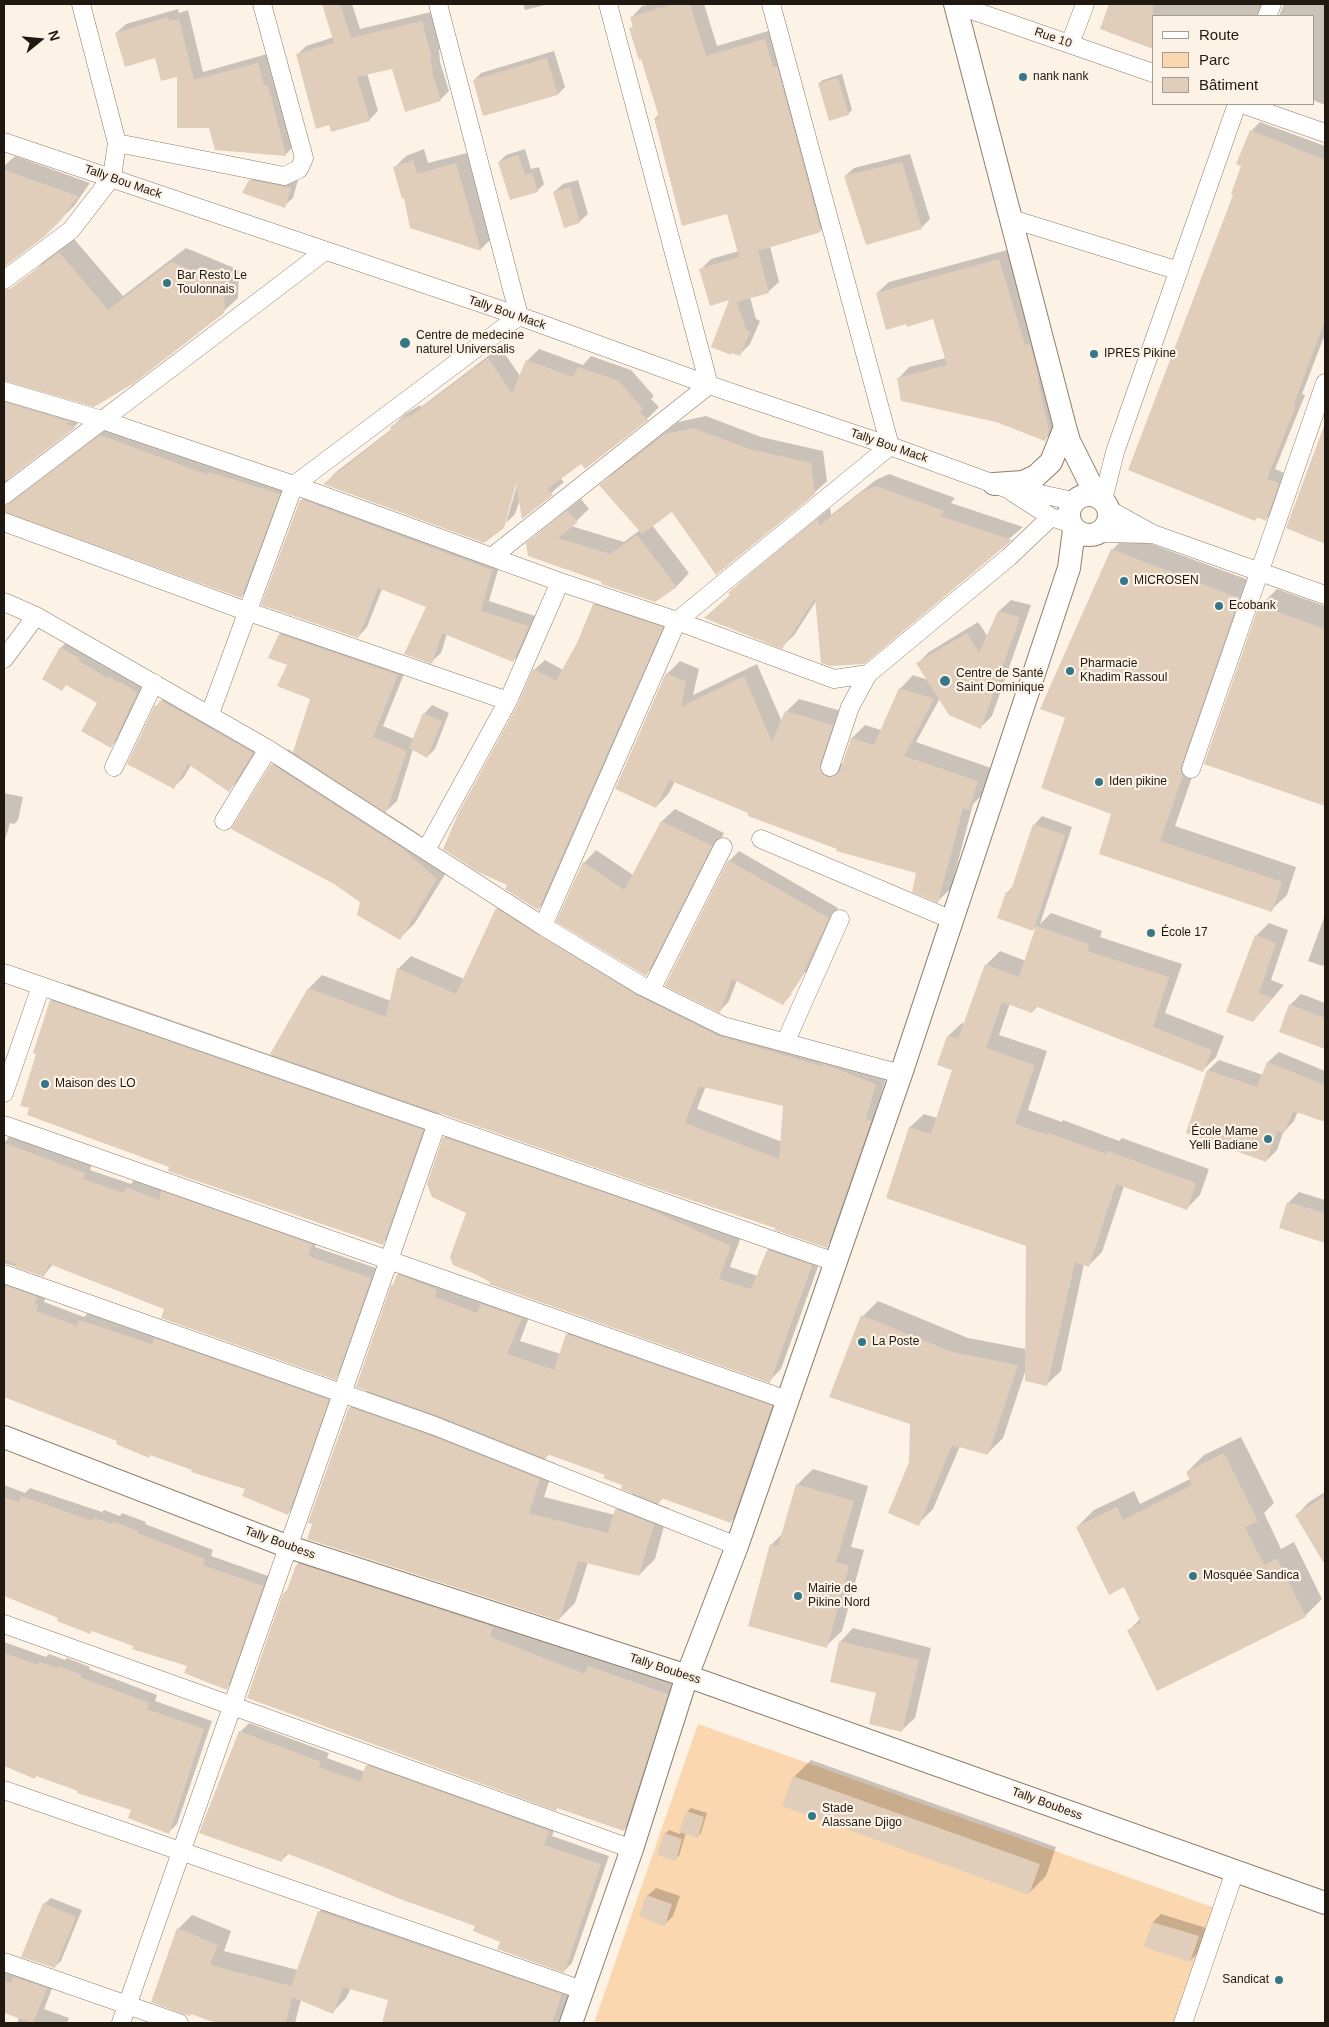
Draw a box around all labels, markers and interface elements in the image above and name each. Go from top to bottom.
north arrow [15,15,65,65]
legend [1152,15,1314,105]
street label: Rue 10 [1032,25,1074,51]
text: Route [1199,26,1239,43]
text: N [45,28,63,43]
text: Parc [1199,51,1230,68]
place label: nank nank [1033,70,1088,84]
marker: nank nank [1017,71,1029,83]
text: Bâtiment [1199,76,1258,93]
street label: Tally Bou Mack [83,162,163,202]
place label: Bar Resto Le Toulonnais [177,269,247,297]
marker: Bar Resto Le Toulonnais [161,277,173,289]
street label: Tally Bou Mack [467,293,547,333]
place label: Centre de medecine naturel Universalis [416,329,524,357]
marker: Centre de medecine naturel Universalis [398,336,412,350]
place label: IPRES Pikine [1104,347,1176,361]
marker: IPRES Pikine [1088,348,1100,360]
street label: Tally Bou Mack [849,426,929,466]
place label: MICROSEN [1134,574,1199,588]
marker: MICROSEN [1118,575,1130,587]
place label: Ecobank [1229,599,1276,613]
marker: Ecobank [1213,600,1225,612]
place label: Pharmacie Khadim Rassoul [1080,657,1167,685]
marker: Pharmacie Khadim Rassoul [1064,665,1076,677]
place label: Centre de Santé Saint Dominique [956,667,1044,695]
marker: Centre de Santé Saint Dominique [938,674,952,688]
place label: Iden pikine [1109,775,1167,789]
marker: Iden pikine [1093,776,1105,788]
place label: École 17 [1161,926,1208,940]
marker: École 17 [1145,927,1157,939]
place label: Maison des LO [55,1077,136,1091]
marker: Maison des LO [39,1078,51,1090]
place label: École Mame Yelli Badiane [1189,1125,1258,1153]
marker: École Mame Yelli Badiane [1262,1133,1274,1145]
place label: La Poste [872,1335,919,1349]
marker: La Poste [856,1336,868,1348]
street label: Tally Boubess [243,1524,317,1562]
place label: Mosquée Sandica [1203,1569,1299,1583]
marker: Mosquée Sandica [1187,1570,1199,1582]
place label: Mairie de Pikine Nord [808,1582,870,1610]
marker: Mairie de Pikine Nord [792,1590,804,1602]
street label: Tally Boubess [628,1651,702,1687]
street label: Tally Boubess [1010,1785,1084,1823]
place label: Stade Alassane Djigo [822,1802,902,1830]
marker: Stade Alassane Djigo [806,1810,818,1822]
place label: Sandicat [1222,1973,1269,1987]
marker: Sandicat [1273,1974,1285,1986]

